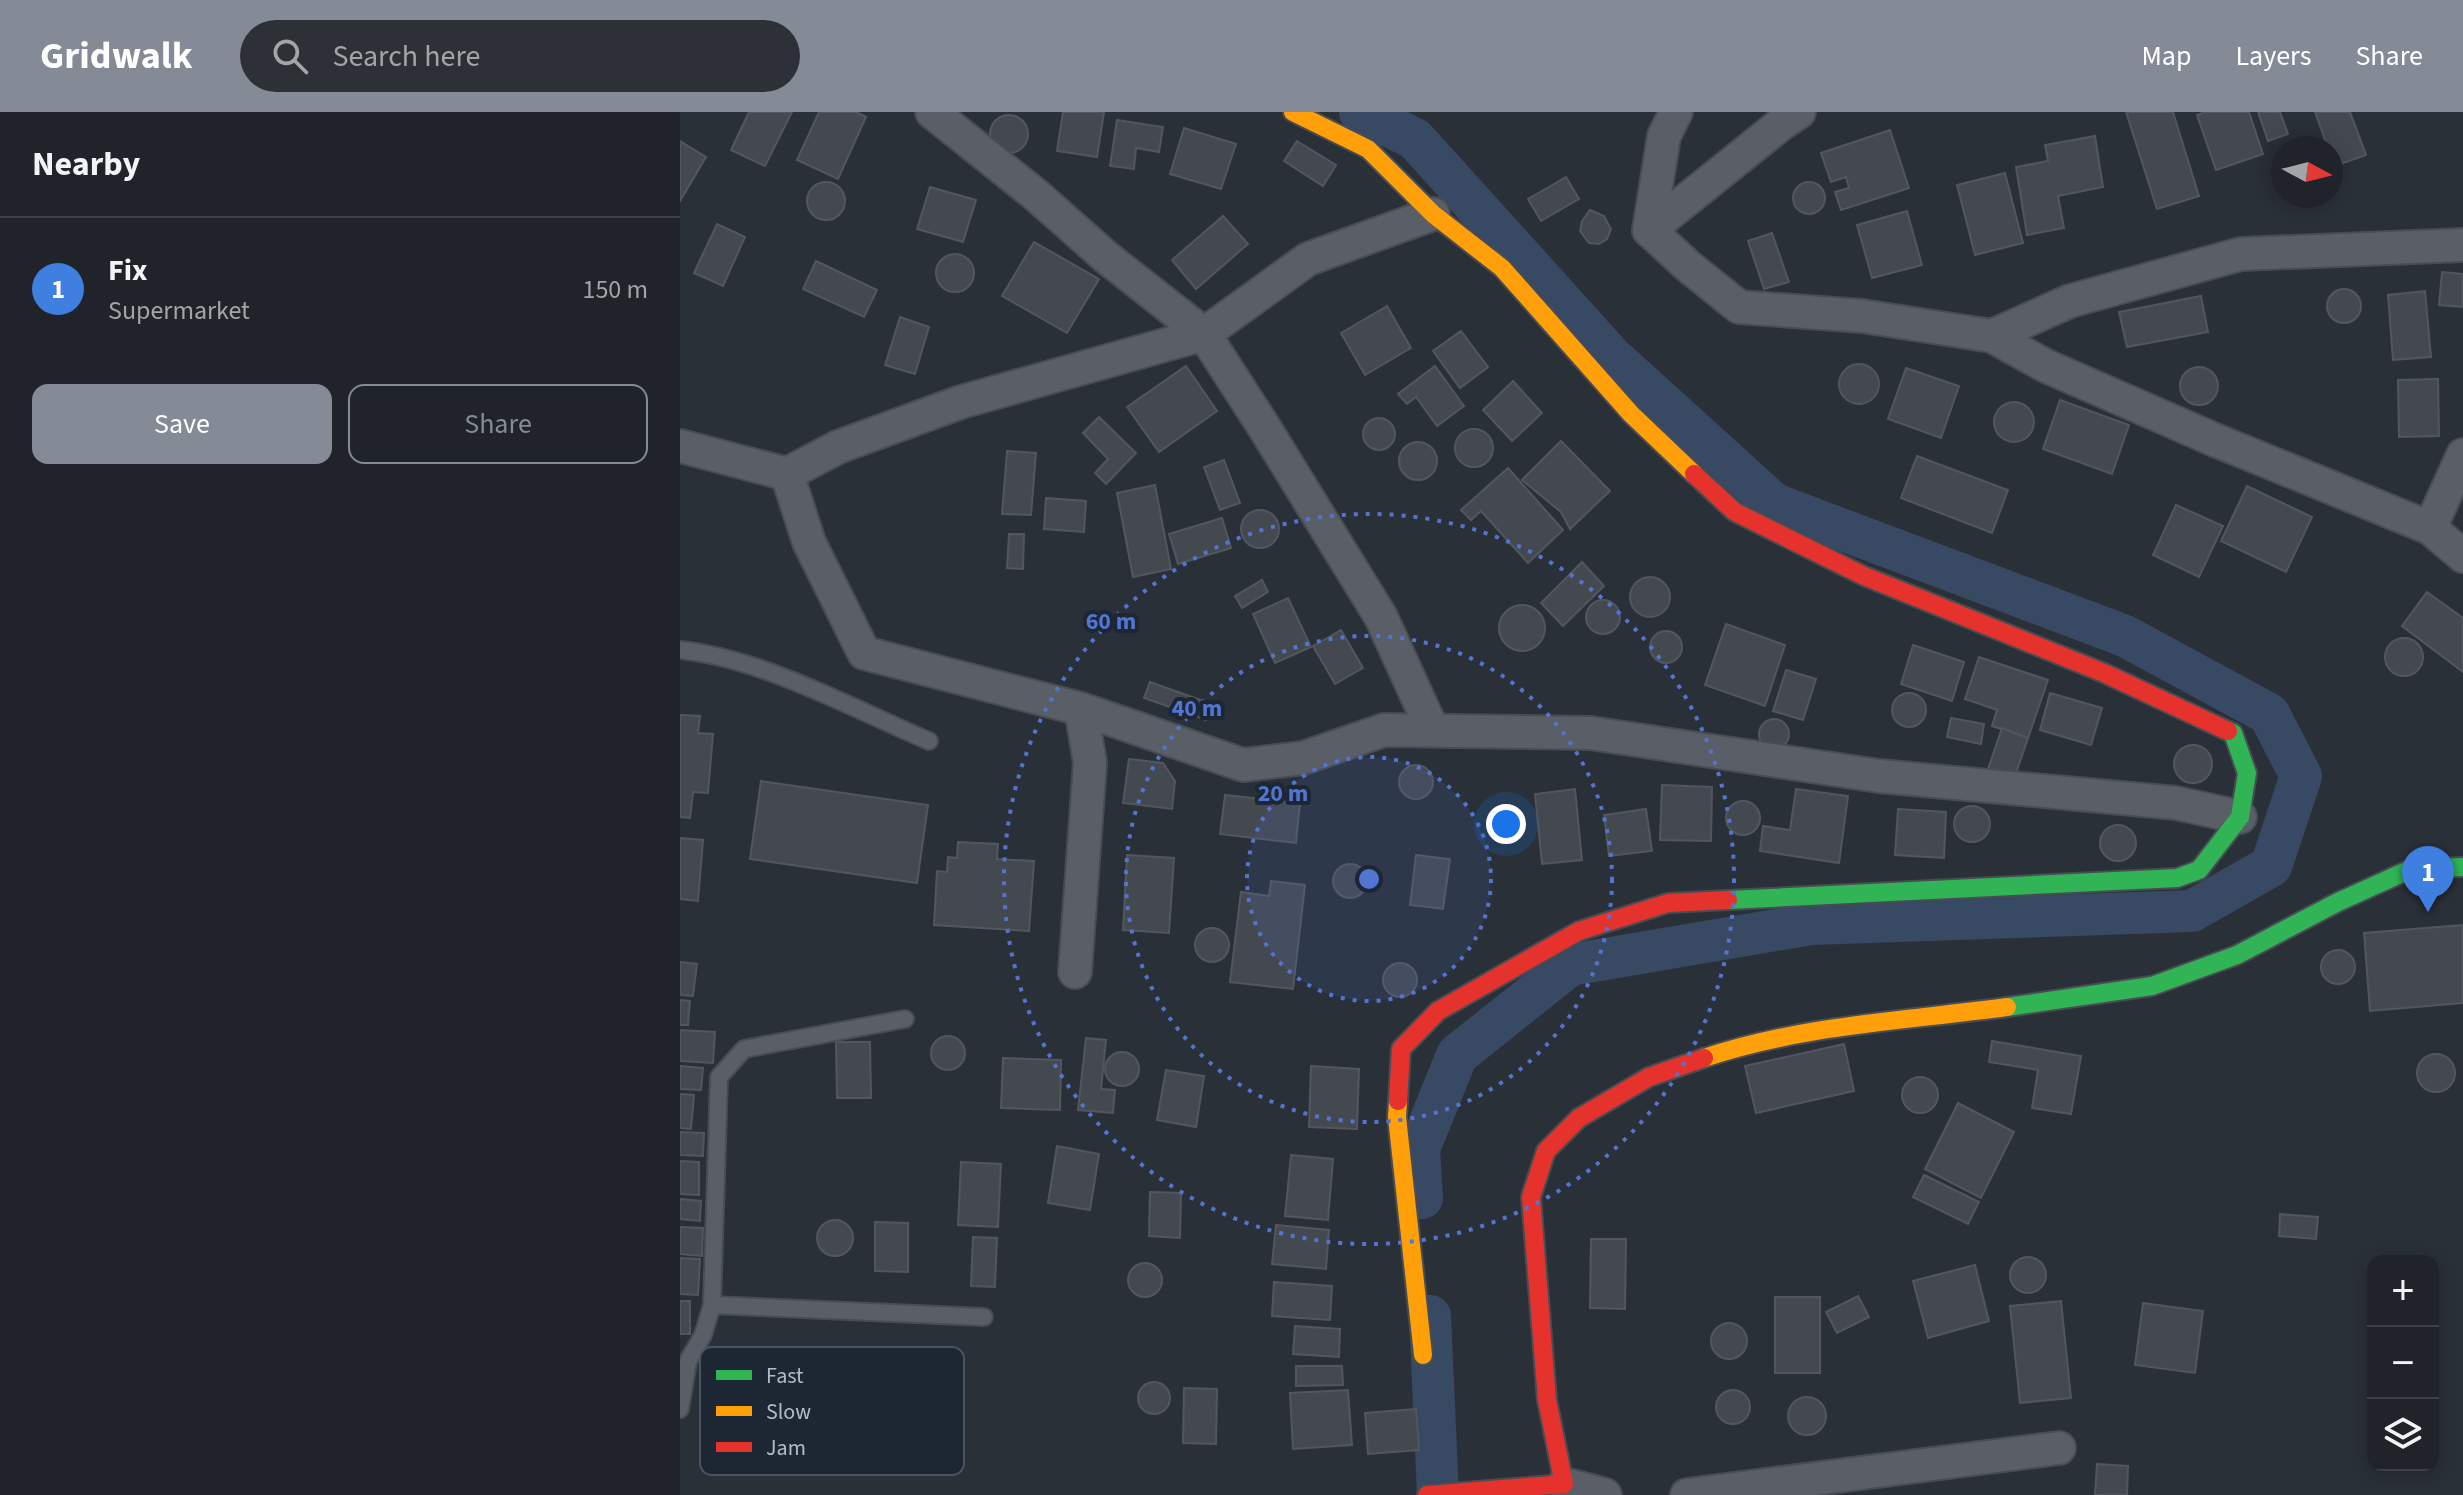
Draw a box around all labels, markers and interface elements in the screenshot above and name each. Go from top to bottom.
search box [240,20,800,92]
text: Gridwalk [40,29,192,83]
icon: search [268,34,312,78]
text: Search here [332,35,480,78]
text: Map [2141,36,2191,76]
text: Layers [2235,36,2311,76]
text: Share [2355,36,2423,76]
north arrow [2271,136,2343,208]
text: Nearby [32,140,140,189]
text: Fix [108,249,147,292]
text: 1 [51,271,65,308]
text: 150 m [582,271,648,308]
text: Supermarket [108,292,250,329]
button: Save [32,384,332,464]
button: Share [348,384,648,464]
text: 60 m [1086,604,1136,639]
text: 40 m [1172,691,1222,726]
text: 20 m [1258,776,1308,811]
your location [1486,804,1526,844]
pin: 1 [2402,846,2454,912]
centre of rings [1355,865,1383,893]
map controls [2367,1255,2439,1471]
button: + [2367,1255,2439,1327]
button: − [2367,1327,2439,1399]
legend [700,1347,964,1475]
text: Fast [766,1360,804,1392]
text: Slow [766,1396,811,1428]
button: layers [2367,1399,2439,1471]
text: Jam [766,1432,806,1464]

